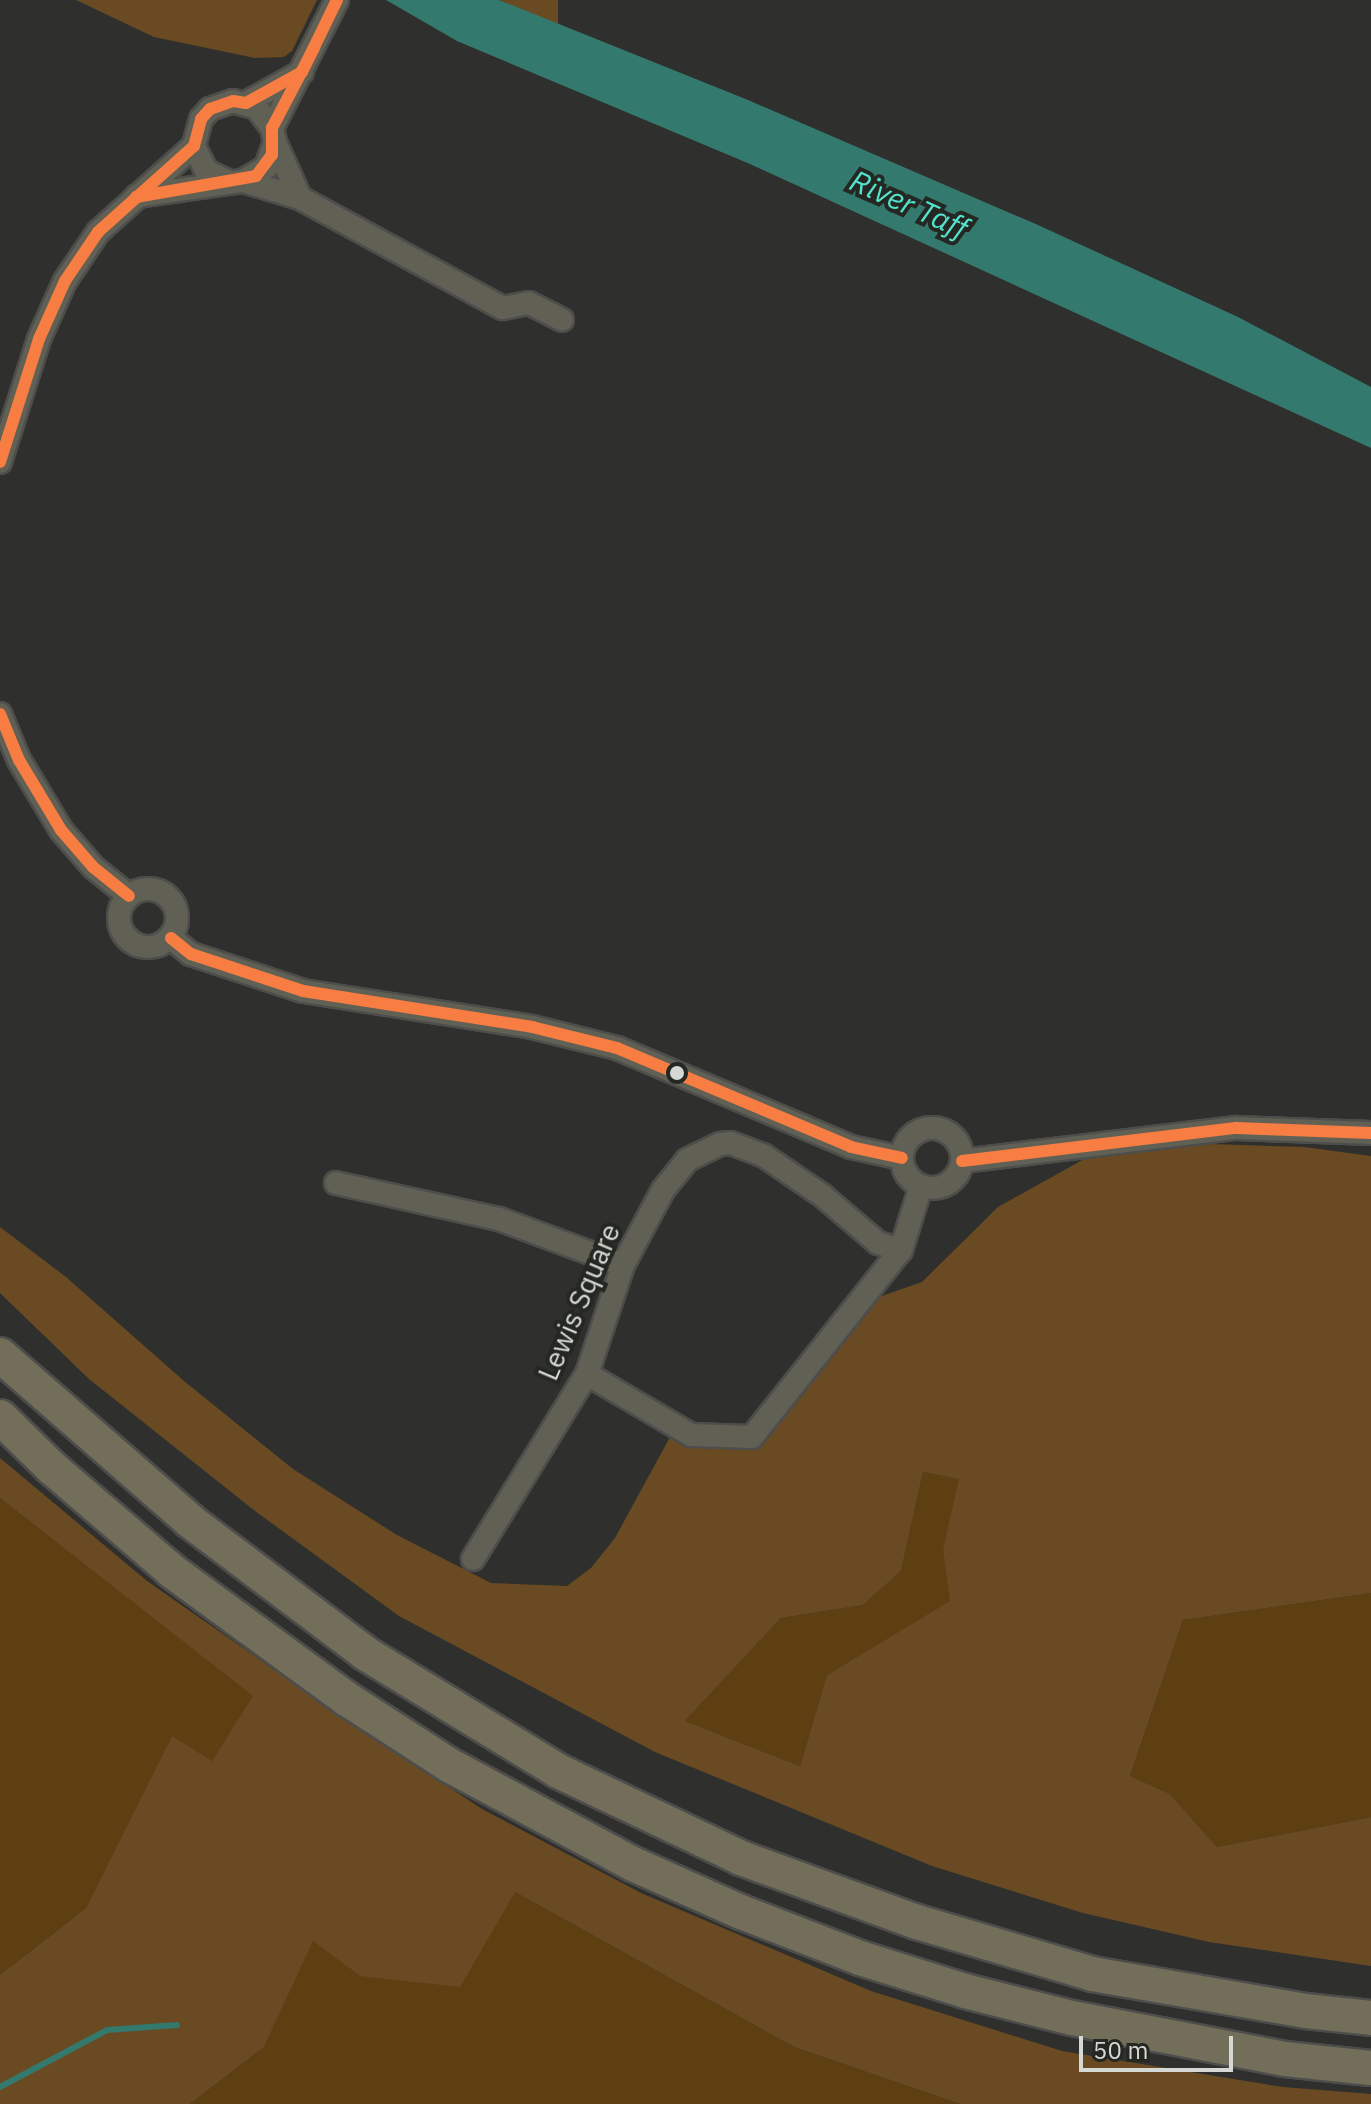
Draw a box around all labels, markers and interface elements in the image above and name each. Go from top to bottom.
water label: River Taff [845,162,973,246]
unlabelled marker [669,1065,685,1081]
street label: Lewis Square [531,1219,627,1385]
scale bar [1083,2020,1237,2070]
text: 50 m [1093,2034,1148,2066]

